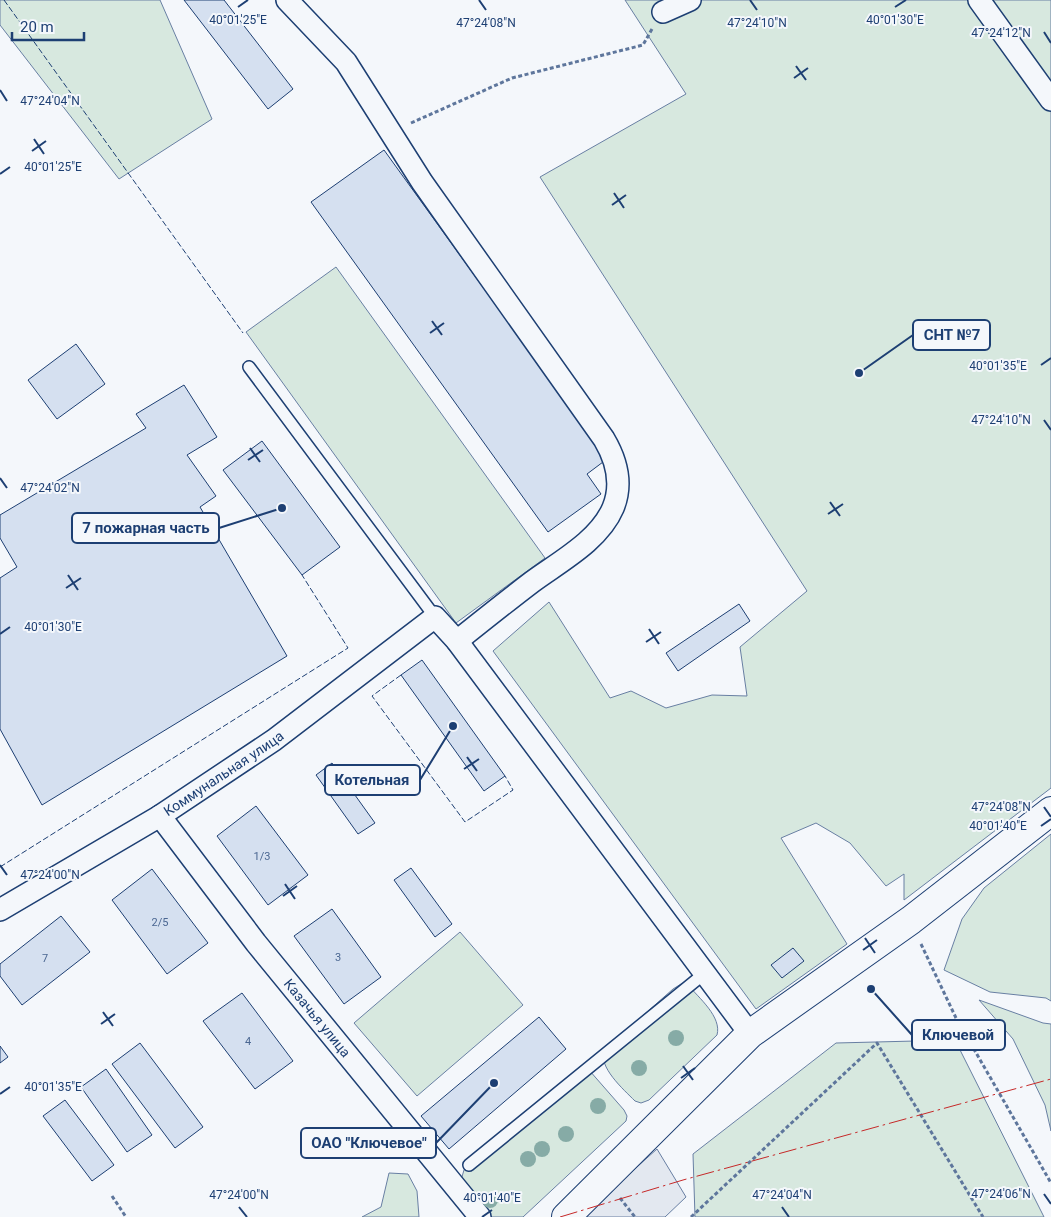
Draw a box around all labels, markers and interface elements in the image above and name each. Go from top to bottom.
scale bar [12,10,85,42]
text: 40°01'25"E [209,13,267,27]
text: 40°01'30"E [866,13,924,27]
text: 47°24'08"N [456,16,516,30]
text: 47°24'10"N [727,16,787,30]
text: 20 m [20,18,54,36]
text: 47°24'12"N [971,26,1031,40]
text: 47°24'04"N [20,94,80,108]
text: 40°01'25"E [24,160,82,174]
callout: СНТ №7 [913,320,990,350]
text: СНТ №7 [924,326,980,344]
text: 40°01'35"E [969,359,1027,373]
text: 47°24'10"N [971,413,1031,427]
text: 47°24'02"N [20,481,80,495]
callout: 7 пожарная часть [72,513,219,543]
text: 7 пожарная часть [82,519,210,537]
text: 40°01'30"E [24,620,82,634]
street label: Коммунальная улица [161,728,287,819]
callout: Котельная [325,765,420,795]
text: Котельная [335,771,409,789]
text: 47°24'08"N [971,800,1031,814]
text: 40°01'40"E [969,819,1027,833]
house number: 1/3 [254,850,270,863]
text: 47°24'00"N [20,868,80,882]
house number: 2/5 [152,916,168,929]
house number: 3 [335,951,341,964]
house number: 7 [42,952,48,965]
street label: Казачья улица [281,976,354,1060]
callout: Ключевой [912,1020,1005,1050]
text: Ключевой [922,1026,994,1044]
house number: 4 [245,1035,251,1048]
text: 40°01'35"E [24,1080,82,1094]
callout: ОАО "Ключевое" [301,1128,436,1158]
text: ОАО "Ключевое" [311,1134,427,1152]
text: 47°24'06"N [971,1187,1031,1201]
text: 47°24'00"N [209,1188,269,1202]
text: 47°24'04"N [752,1188,812,1202]
text: 40°01'40"E [463,1191,521,1205]

